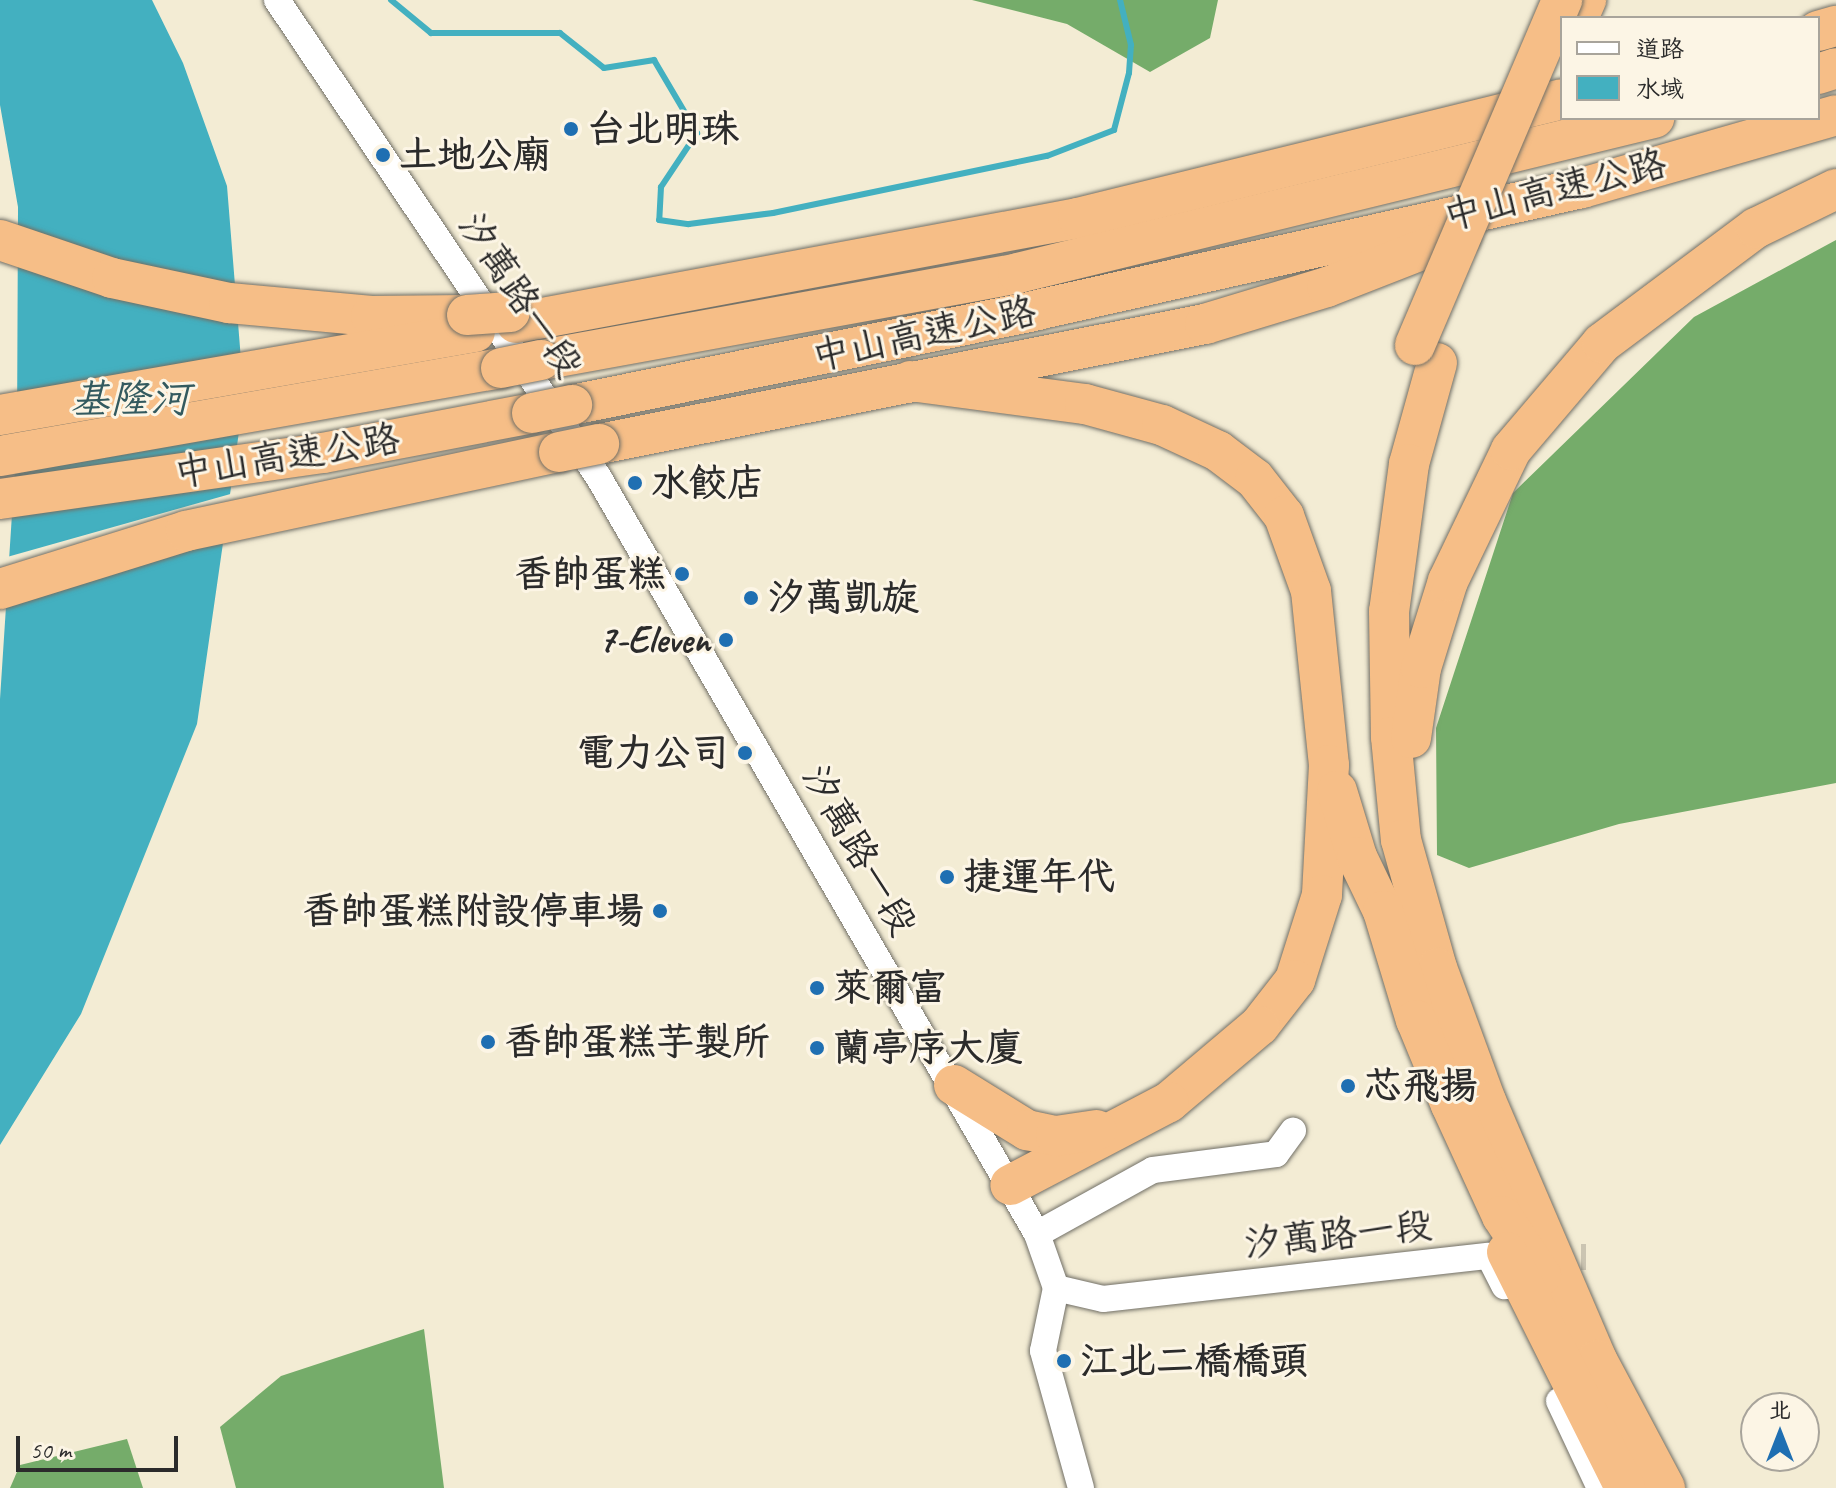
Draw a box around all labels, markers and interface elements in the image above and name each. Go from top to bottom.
legend [1560,16,1820,120]
text: 道路 [1636,34,1684,64]
text: 水域 [1636,74,1684,104]
place label: 台北明珠 [587,106,739,152]
marker: 台北明珠 [562,120,580,138]
place label: 土地公廟 [399,132,551,178]
street label: 中山高速公路 [1439,140,1671,240]
marker: 土地公廟 [374,146,392,164]
street label: 汐萬路一段 [448,203,592,387]
street label: 中山高速公路 [808,288,1040,380]
water label: 基隆河 [70,375,190,423]
street label: 中山高速公路 [171,416,403,496]
place label: 水餃店 [651,460,765,506]
marker: 水餃店 [626,474,644,492]
place label: 香帥蛋糕 [514,551,666,597]
marker: 香帥蛋糕 [673,565,691,583]
place label: 汐萬凱旋 [767,575,919,621]
marker: 汐萬凱旋 [742,589,760,607]
place label: 7-Eleven [598,617,710,663]
marker: 7-Eleven [717,631,735,649]
place label: 電力公司 [577,730,729,776]
marker: 電力公司 [736,744,754,762]
street label: 汐萬路一段 [792,756,926,944]
place label: 捷運年代 [963,854,1115,900]
marker: 捷運年代 [938,868,956,886]
place label: 香帥蛋糕附設停車場 [302,888,644,934]
marker: 香帥蛋糕附設停車場 [651,902,669,920]
place label: 萊爾富 [833,965,947,1011]
marker: 萊爾富 [808,979,826,997]
place label: 香帥蛋糕芋製所 [504,1019,770,1065]
place label: 蘭亭序大廈 [833,1025,1023,1071]
marker: 香帥蛋糕芋製所 [479,1033,497,1051]
marker: 蘭亭序大廈 [808,1039,826,1057]
place label: 芯飛揚 [1364,1063,1478,1109]
marker: 芯飛揚 [1339,1077,1357,1095]
street label: 汐萬路一段 [1241,1202,1435,1268]
place label: 江北二橋橋頭 [1080,1338,1308,1384]
marker: 江北二橋橋頭 [1055,1352,1073,1370]
north arrow [1740,1392,1820,1472]
text: 北 [1769,1396,1791,1424]
scale bar [20,1420,182,1470]
text: 50 m [30,1435,71,1465]

